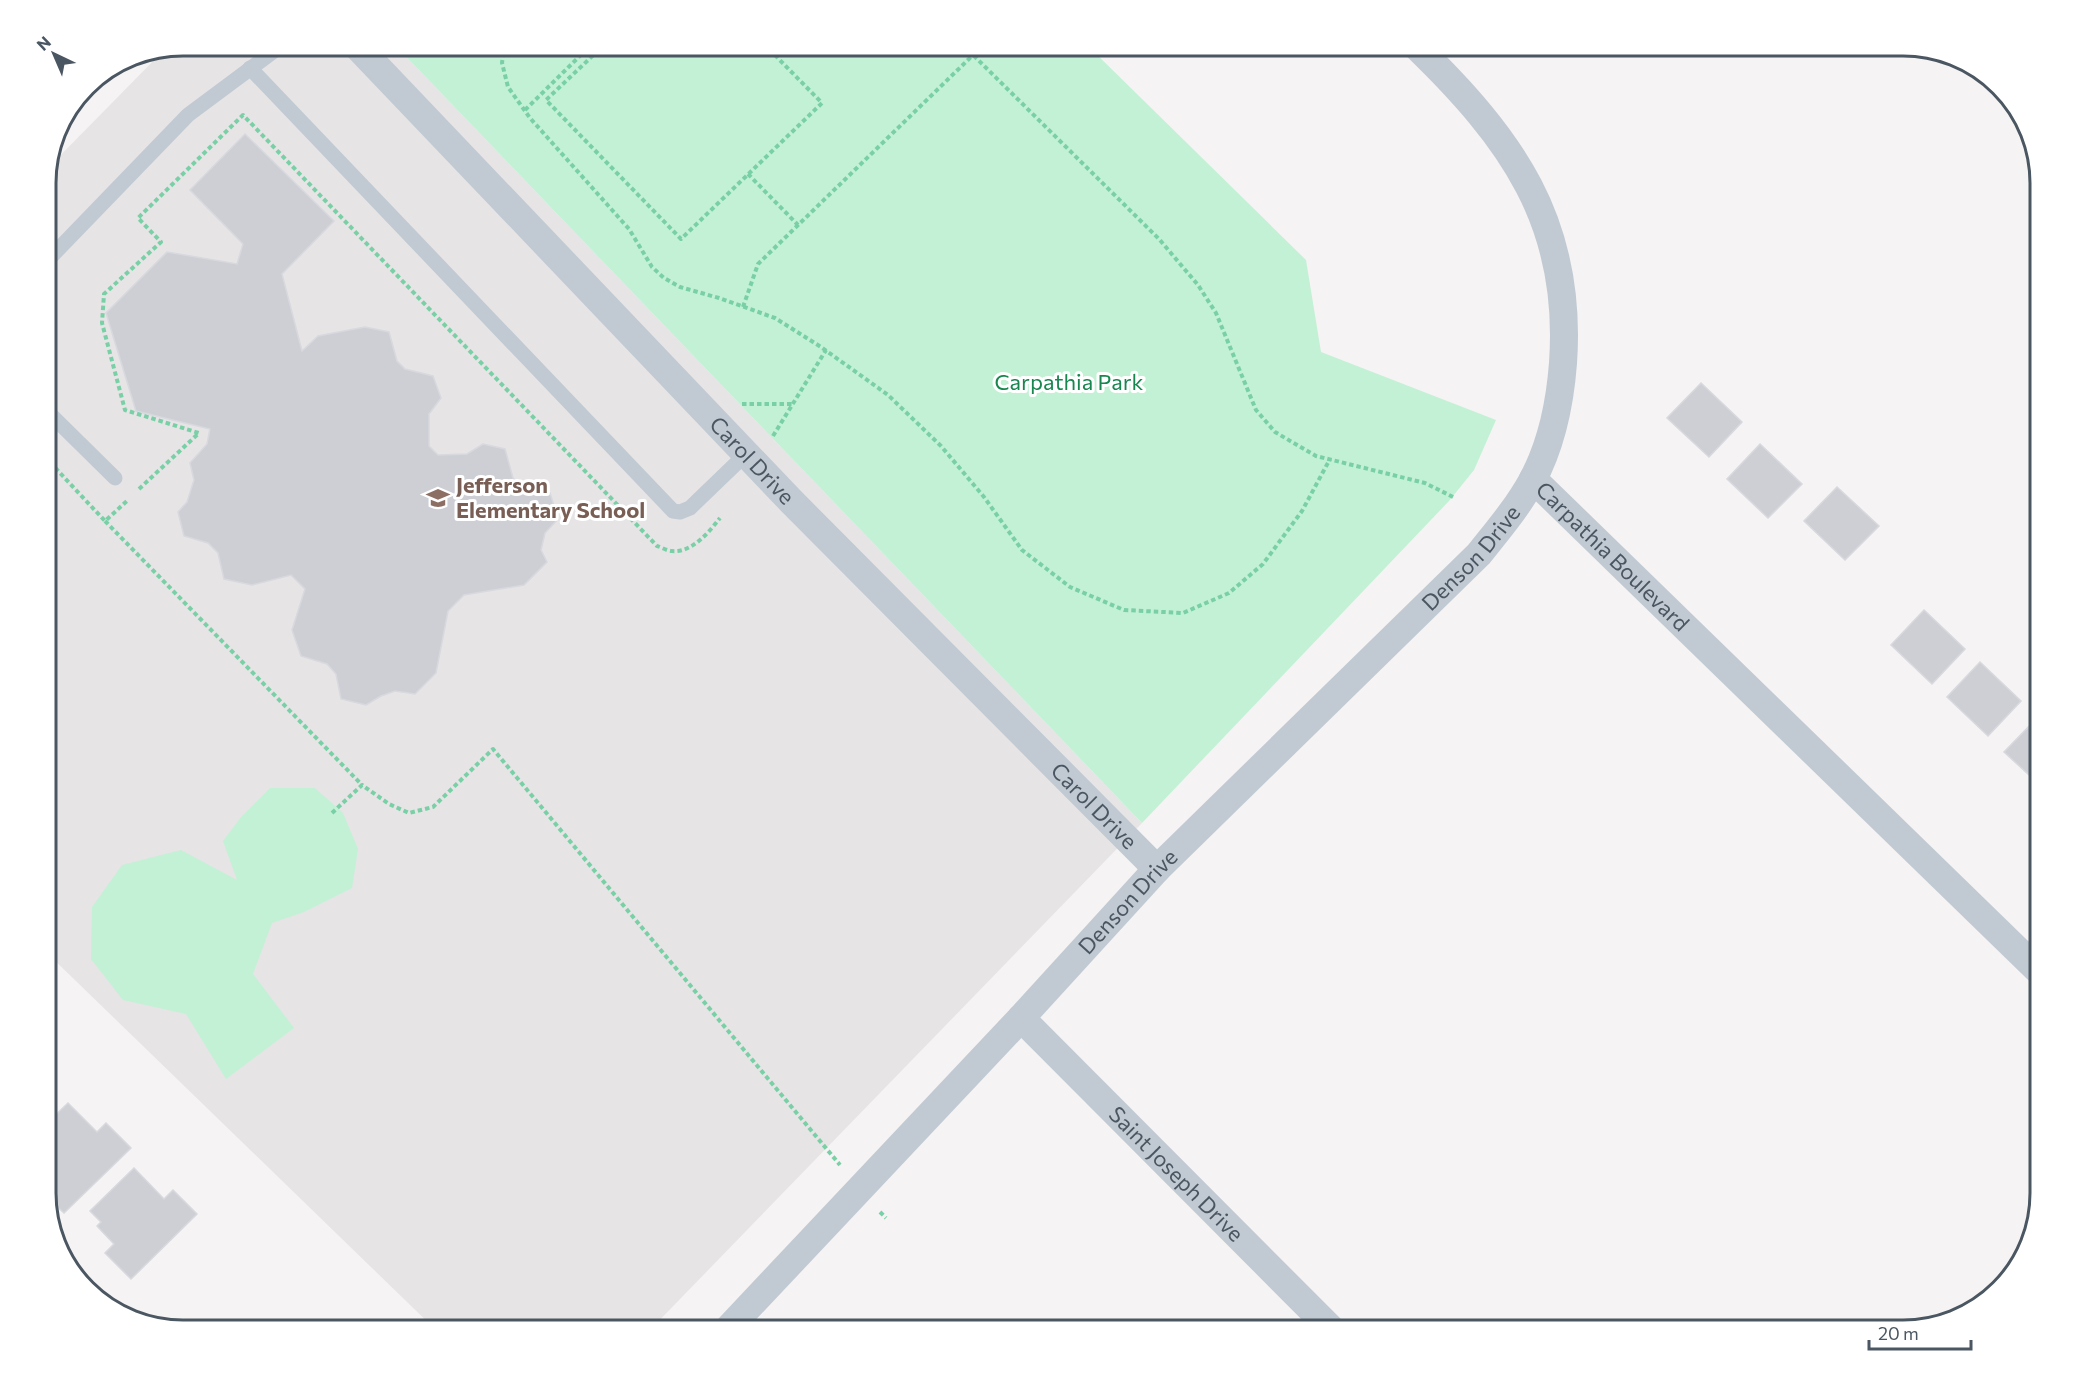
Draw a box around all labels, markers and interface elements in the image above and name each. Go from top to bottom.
north arrow [24,24,84,84]
text: N [32,32,54,54]
park label: Carpathia Park [995,368,1144,395]
street label: Carol Drive [704,410,801,510]
place label: Jefferson Elementary School [456,471,645,523]
street label: Carpathia Boulevard [1531,475,1695,637]
school or university icon: Jefferson Elementary School [425,485,451,511]
street label: Denson Drive [1416,500,1525,616]
street label: Carol Drive [1046,756,1143,854]
street label: Denson Drive [1072,843,1182,959]
street label: Saint Joseph Drive [1104,1100,1250,1247]
scale bar [1869,1313,1971,1351]
text: 20 m [1878,1322,1919,1344]

